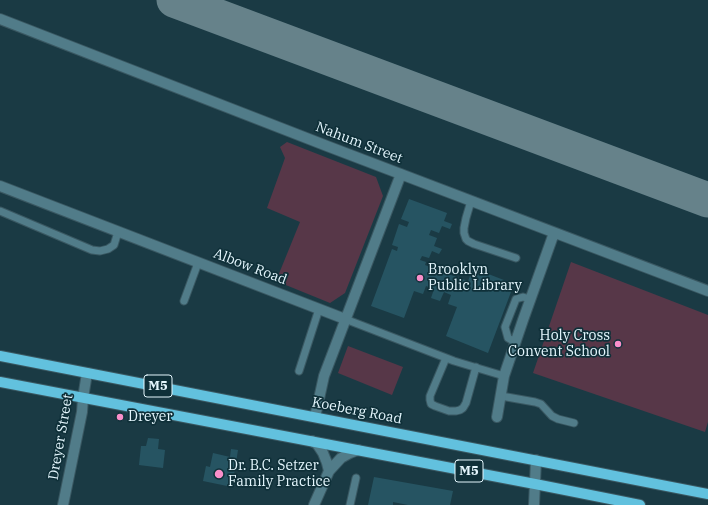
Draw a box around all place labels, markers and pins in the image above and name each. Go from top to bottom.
place label: Brooklyn Public Library [428,262,522,294]
marker: Brooklyn Public Library [415,273,425,283]
place label: Holy Cross Convent School [508,328,610,360]
marker: Holy Cross Convent School [613,339,623,349]
place label: Dreyer [128,409,173,425]
marker: Dreyer [115,412,125,422]
place label: Dr. B.C. Setzer Family Practice [228,458,330,490]
marker: Dr. B.C. Setzer Family Practice [213,468,225,480]

